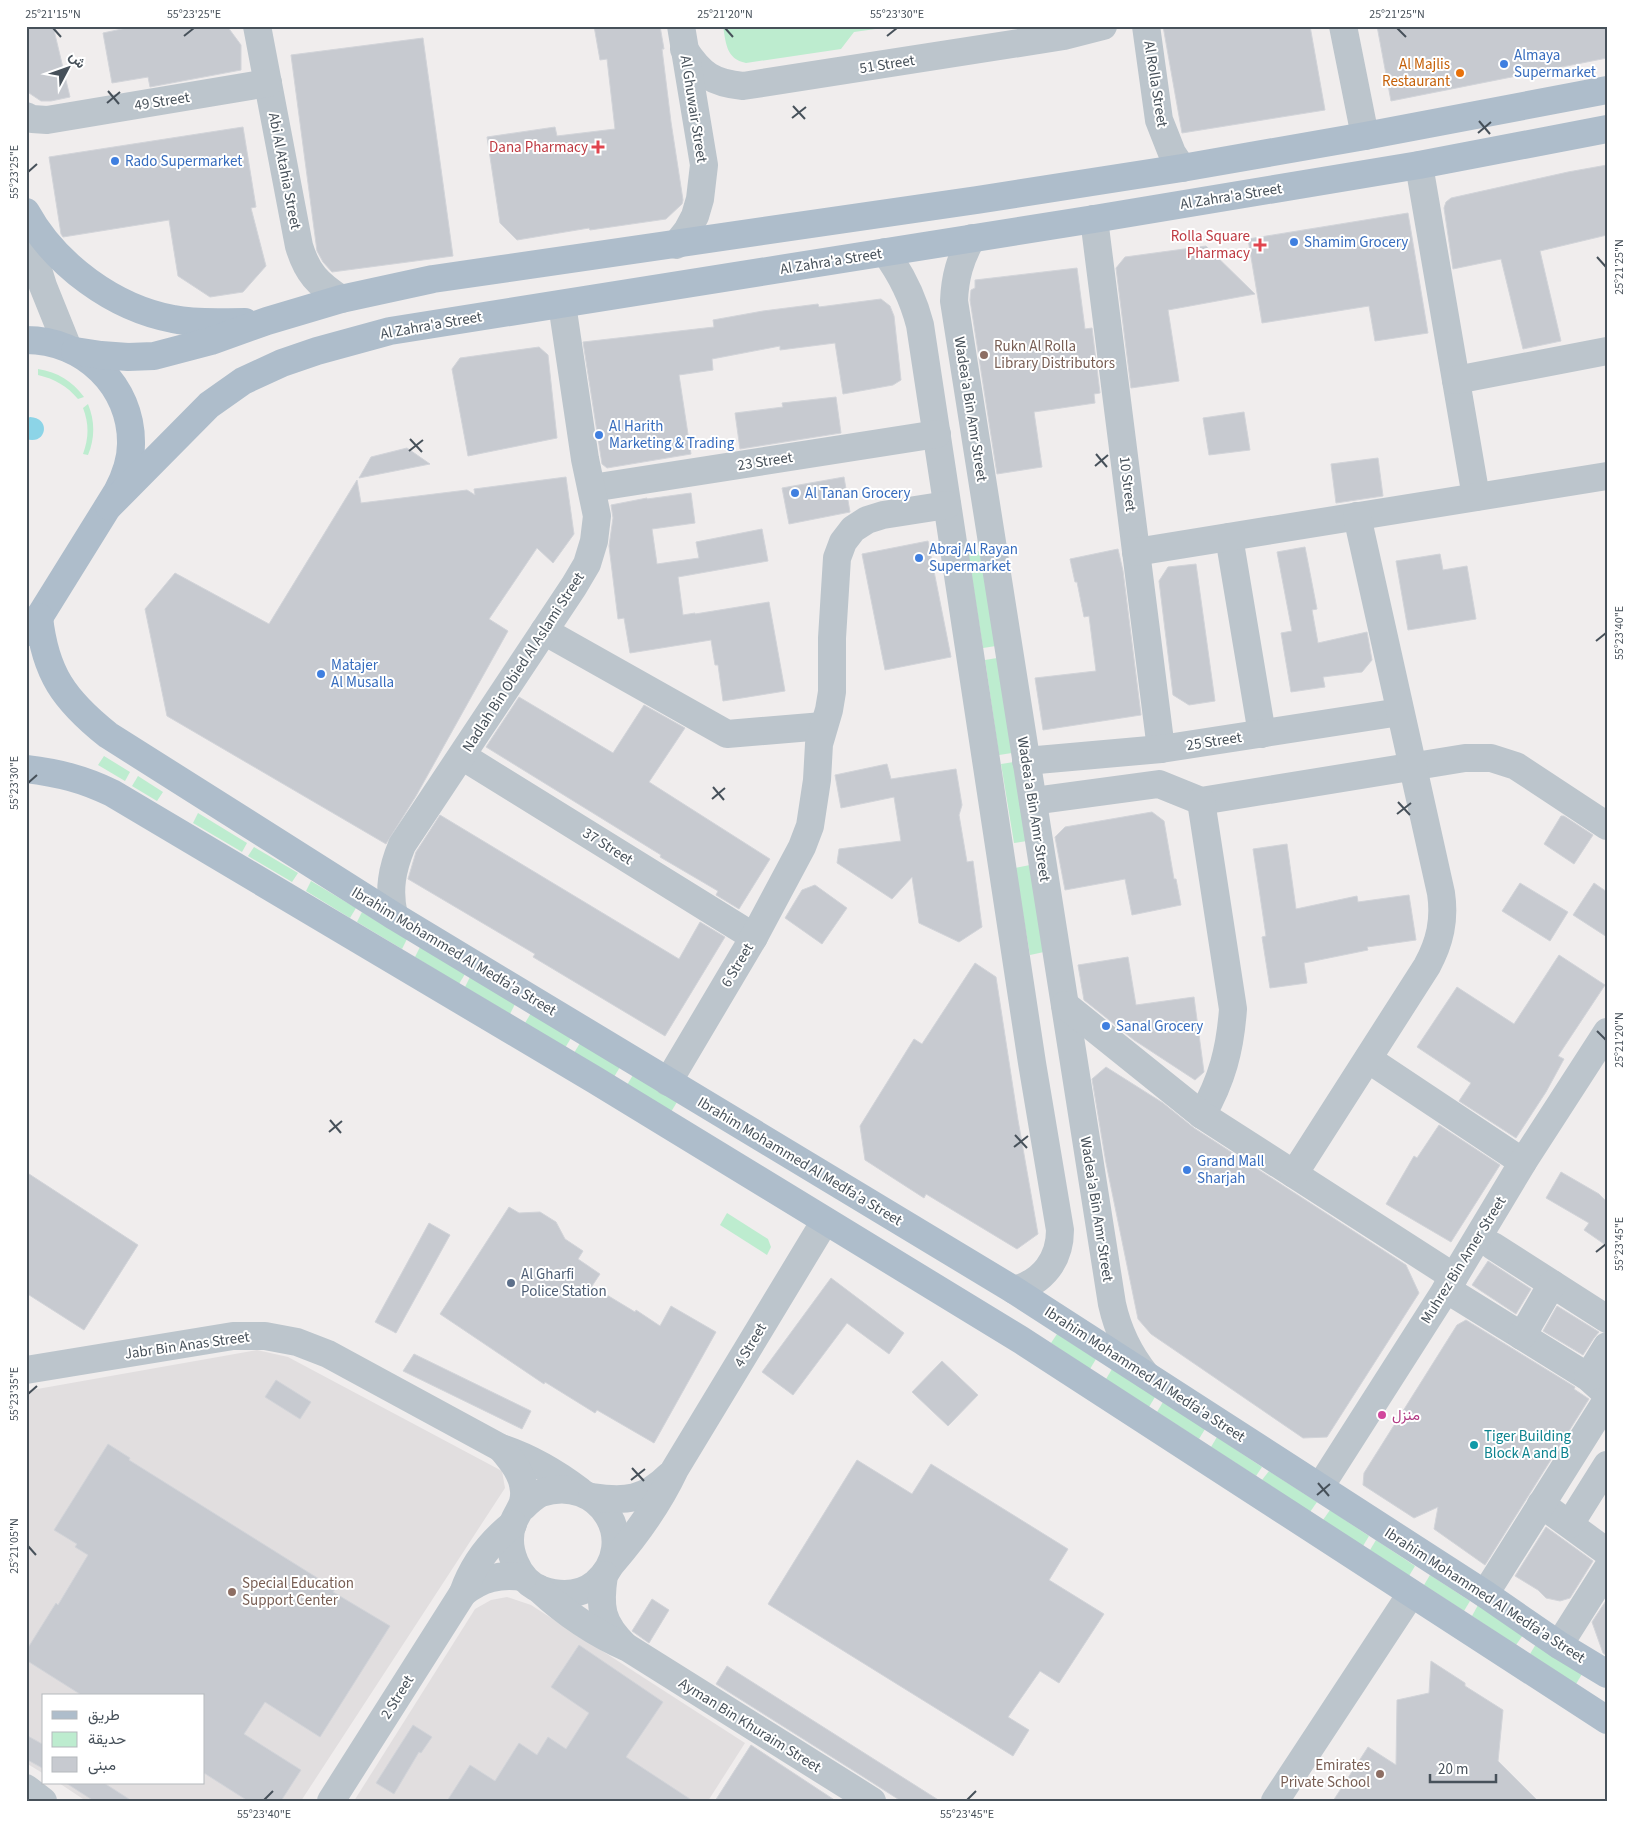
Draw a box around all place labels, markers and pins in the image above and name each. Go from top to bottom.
place label: Almaya Supermarket [1514,45,1596,83]
place label: Al Majlis Restaurant [1382,54,1450,92]
marker: Almaya Supermarket [1498,58,1510,70]
marker: Al Majlis Restaurant [1454,67,1466,79]
place label: Dana Pharmacy [489,137,588,158]
marker: Dana Pharmacy [592,141,604,153]
place label: Rado Supermarket [125,151,242,172]
marker: Rado Supermarket [109,155,121,167]
place label: Rolla Square Pharmacy [1171,226,1250,264]
place label: Shamim Grocery [1304,232,1408,253]
marker: Shamim Grocery [1288,236,1300,248]
marker: Rolla Square Pharmacy [1254,239,1266,251]
place label: Rukn Al Rolla Library Distributors [994,336,1115,374]
marker: Rukn Al Rolla Library Distributors [978,349,990,361]
place label: Al Harith Marketing & Trading [609,416,735,454]
marker: Al Harith Marketing & Trading [593,429,605,441]
place label: Al Tanan Grocery [805,483,910,504]
marker: Al Tanan Grocery [789,487,801,499]
place label: Abraj Al Rayan Supermarket [929,539,1018,577]
marker: Abraj Al Rayan Supermarket [913,552,925,564]
place label: Matajer Al Musalla [331,655,394,693]
marker: Matajer Al Musalla [315,668,327,680]
place label: Sanal Grocery [1116,1016,1203,1037]
marker: Sanal Grocery [1100,1020,1112,1032]
place label: Grand Mall Sharjah [1197,1151,1264,1189]
marker: Grand Mall Sharjah [1181,1164,1193,1176]
place label: Al Gharfi Police Station [521,1264,607,1302]
marker: Al Gharfi Police Station [505,1277,517,1289]
place label: منزل [1392,1405,1420,1426]
marker: منزل [1376,1409,1388,1421]
place label: Tiger Building Block A and B [1484,1426,1571,1464]
marker: Tiger Building Block A and B [1468,1439,1480,1451]
place label: Special Education Support Center [242,1573,354,1611]
marker: Special Education Support Center [226,1586,238,1598]
place label: Emirates Private School [1280,1755,1370,1793]
marker: Emirates Private School [1374,1768,1386,1780]

